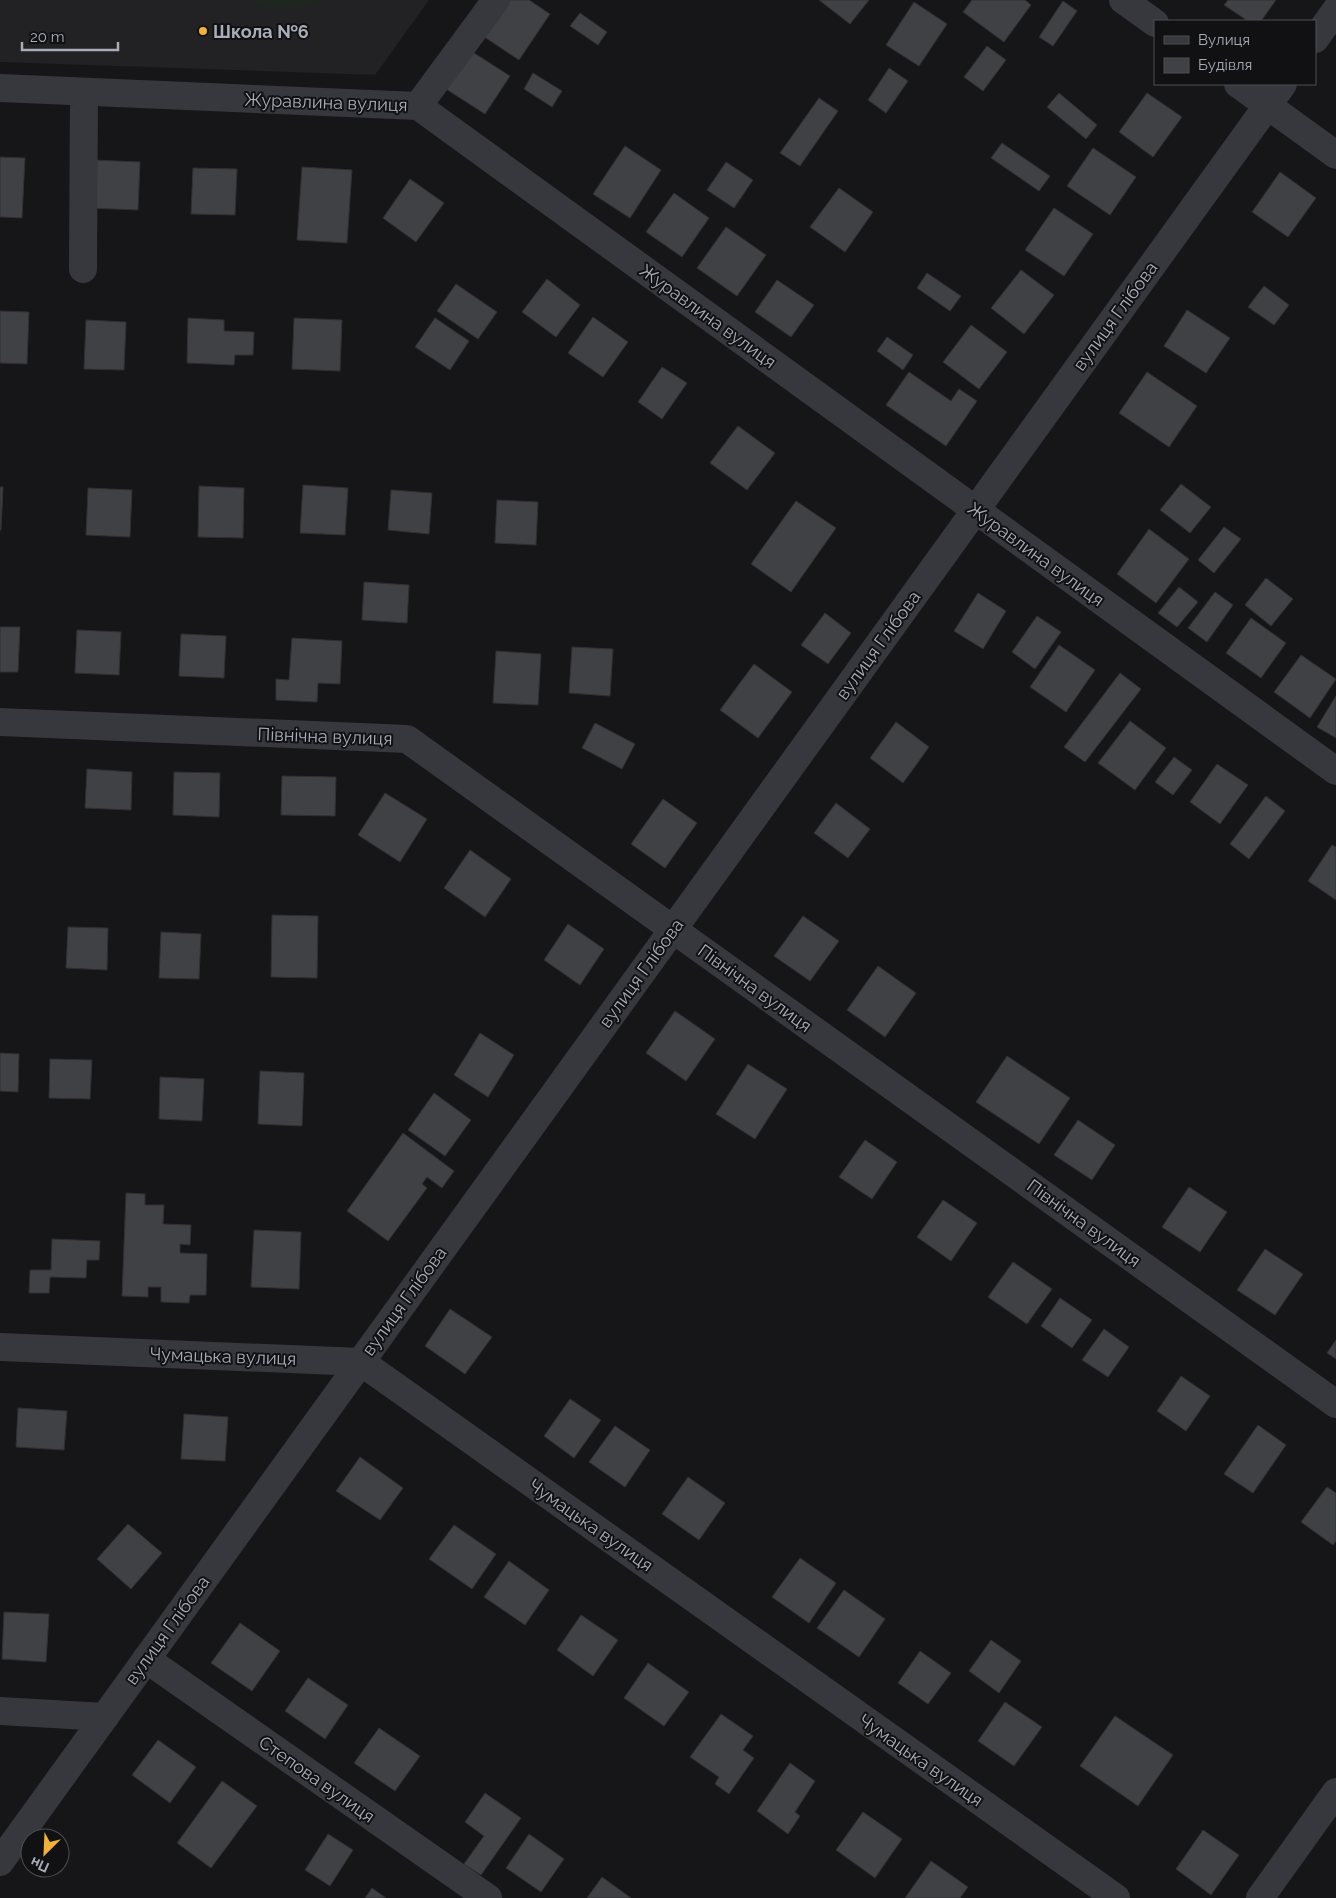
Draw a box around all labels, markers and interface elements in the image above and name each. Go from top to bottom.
scale bar [22,20,119,52]
legend [1154,20,1316,85]
place label: Школа №6 [213,21,309,42]
marker: Школа №6 [197,25,209,37]
text: 20 m [30,28,65,46]
text: Вулиця [1198,31,1250,49]
text: Будівля [1198,56,1252,74]
street label: Журавлина вулиця [244,89,408,115]
street label: вулиця Глібова [1069,258,1161,374]
street label: Журавлина вулиця [636,260,780,372]
street label: Журавлина вулиця [964,498,1108,610]
street label: вулиця Глібова [832,587,924,703]
street label: Північна вулиця [257,723,393,749]
street label: вулиця Глібова [595,915,687,1031]
street label: Північна вулиця [694,940,816,1036]
street label: Північна вулиця [1023,1175,1145,1271]
street label: вулиця Глібова [358,1243,450,1359]
street label: Чумацька вулиця [149,1343,297,1369]
street label: Чумацька вулиця [525,1474,657,1576]
street label: вулиця Глібова [121,1572,213,1688]
street label: Чумацька вулиця [855,1709,987,1811]
street label: Степова вулиця [255,1731,379,1827]
north arrow [20,1828,70,1878]
text: Пн [28,1854,51,1876]

